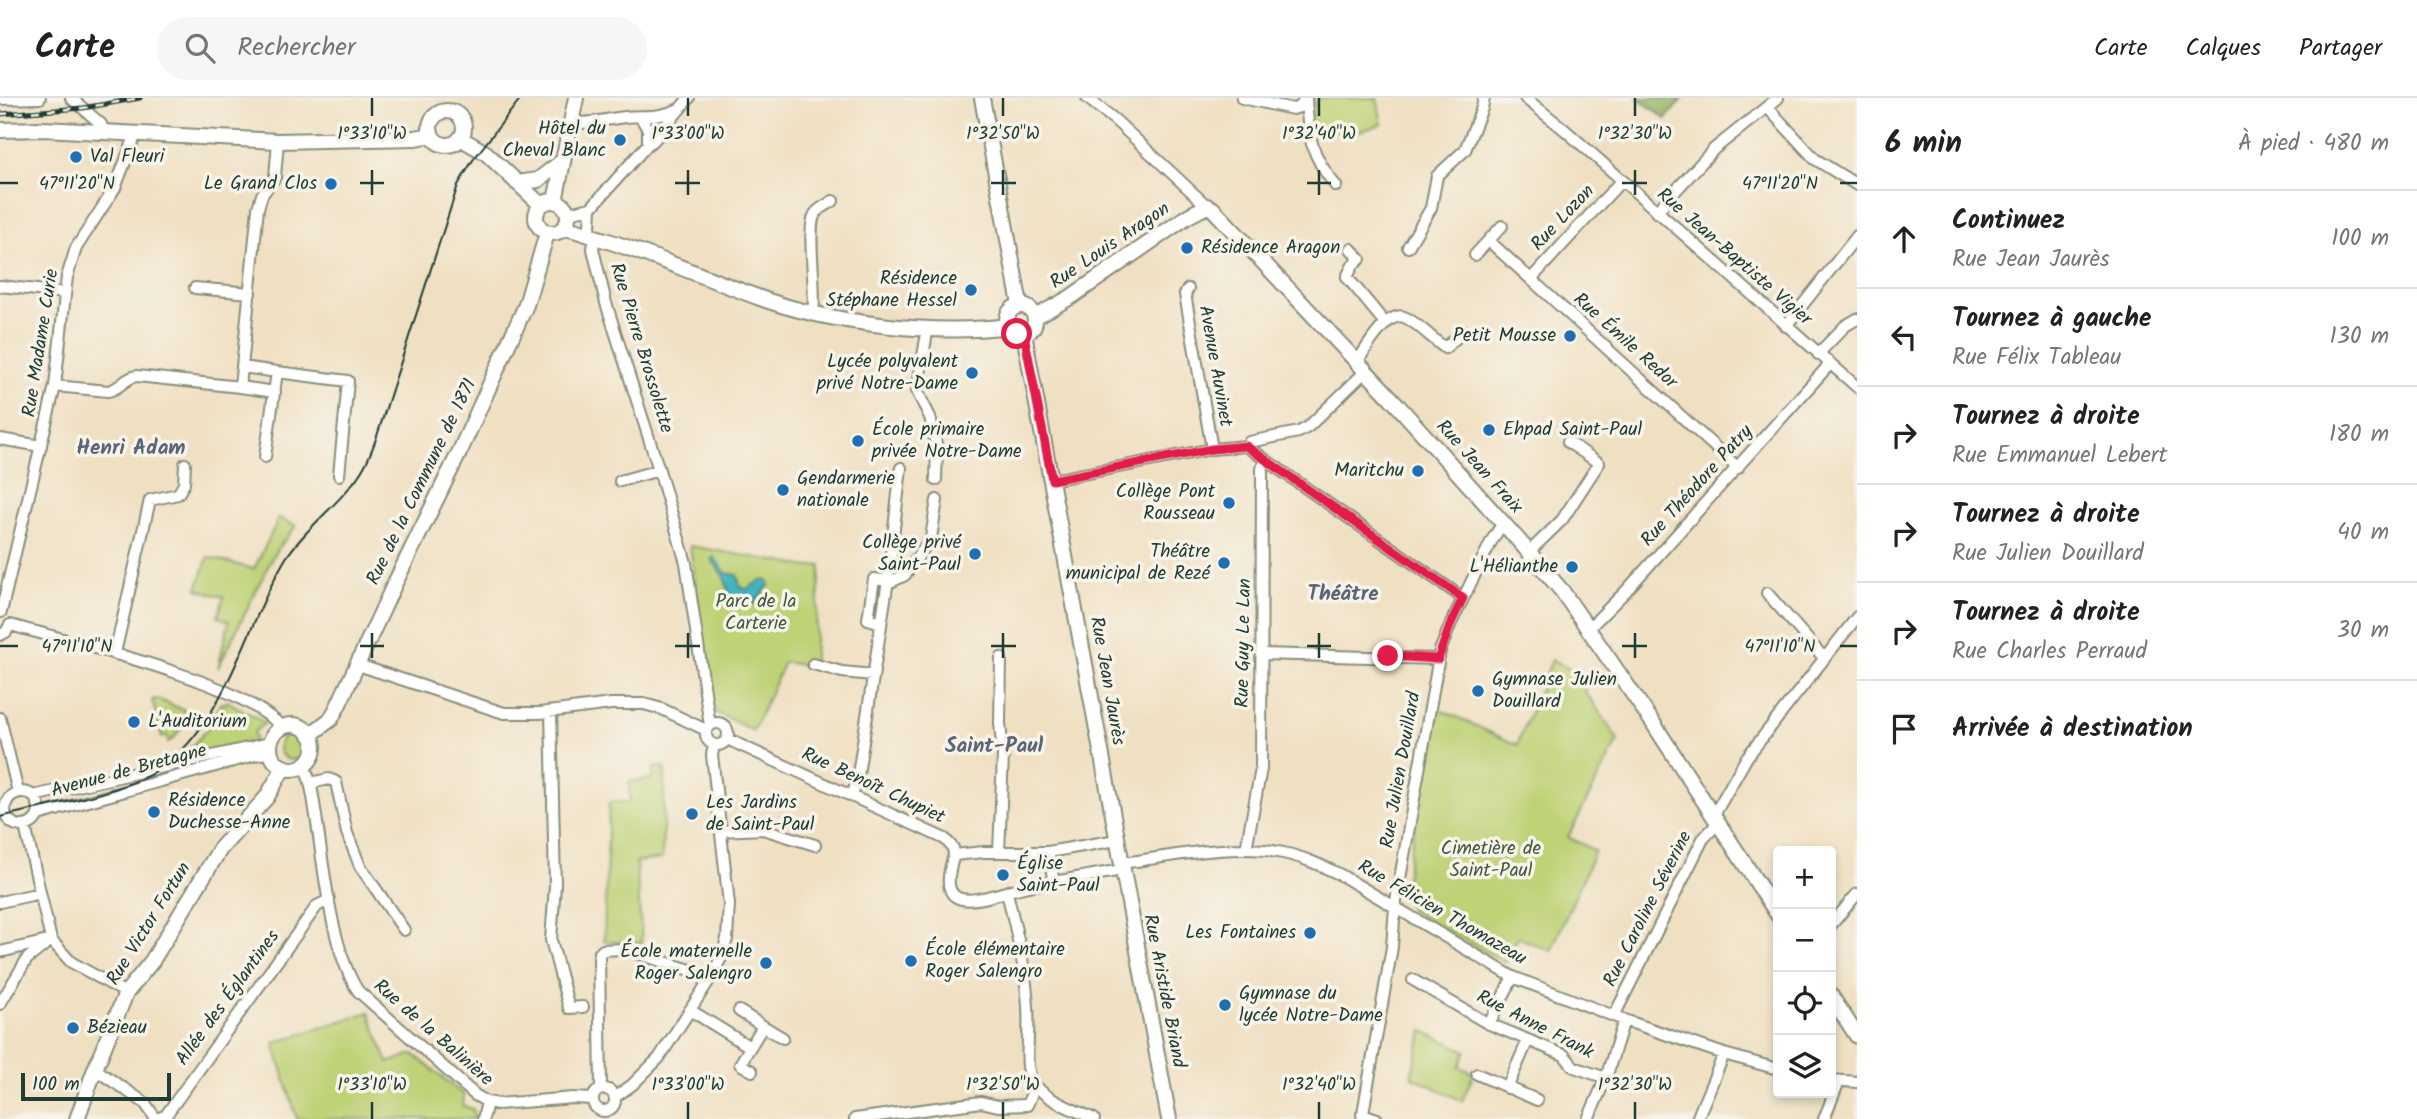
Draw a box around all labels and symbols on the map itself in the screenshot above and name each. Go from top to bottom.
place label: Hôtel du Cheval Blanc [502,114,606,166]
text: 1°33'10"W [337,120,407,149]
text: 1°33'00"W [652,120,724,149]
text: 1°32'50"W [966,120,1040,149]
text: 1°32'40"W [1282,120,1356,149]
text: 1°32'30"W [1598,120,1672,149]
marker: Hôtel du Cheval Blanc [612,132,628,148]
place label: Val Fleuri [90,142,166,172]
marker: Val Fleuri [68,149,84,165]
place label: Le Grand Clos [204,169,317,199]
text: 47°11'20"N [39,170,115,199]
text: 47°11'20"N [1742,170,1818,199]
marker: Le Grand Clos [323,176,339,192]
street label: Rue Lozon [1524,178,1602,258]
street label: Rue Jean-Baptiste Vigier [1649,181,1820,334]
street label: Rue Louis Aragon [1044,195,1176,297]
place label: Résidence Aragon [1201,233,1340,263]
marker: Résidence Aragon [1179,240,1195,256]
street label: Rue Pierre Brossolette [601,259,681,437]
place label: Résidence Stéphane Hessel [826,264,957,316]
street label: Rue Madame Curie [14,266,68,419]
marker: Résidence Stéphane Hessel [963,282,979,298]
street label: Rue Émile Redor [1566,286,1685,397]
street label: Avenue Auvinet [1190,303,1241,430]
route start [1001,318,1032,349]
place label: Petit Mousse [1453,321,1556,351]
marker: Petit Mousse [1562,328,1578,344]
place label: Lycée polyvalent privé Notre-Dame [816,347,959,399]
marker: Lycée polyvalent privé Notre-Dame [964,365,980,381]
street label: Rue de la Commune de 1871 [359,374,485,590]
street label: Rue Jean Fraix [1428,413,1530,522]
place label: École primaire privée Notre-Dame [871,415,1022,467]
place label: Ehpad Saint-Paul [1503,415,1642,445]
street label: Rue Théodore Patry [1634,417,1761,554]
marker: Ehpad Saint-Paul [1481,422,1497,438]
district label: Henri Adam [76,432,186,465]
marker: École primaire privée Notre-Dame [850,433,866,449]
place label: Maritchu [1334,456,1404,486]
marker: Maritchu [1410,463,1426,479]
place label: Gendarmerie nationale [797,464,895,516]
place label: Collège Pont Rousseau [1116,477,1216,529]
marker: Gendarmerie nationale [775,482,791,498]
marker: Collège Pont Rousseau [1221,495,1237,511]
place label: Collège privé Saint-Paul [862,528,962,580]
place label: Théâtre municipal de Rezé [1066,537,1211,589]
marker: Collège privé Saint-Paul [967,546,983,562]
place label: L'Hélianthe [1470,552,1558,582]
marker: Théâtre municipal de Rezé [1216,555,1232,571]
marker: L'Hélianthe [1564,559,1580,575]
street label: Rue Guy Le Lan [1228,578,1260,708]
district label: Théâtre [1308,578,1378,611]
park label: Parc de la Carterie [716,587,796,639]
street label: Rue Jean Jaurès [1081,614,1133,748]
text: 47°11'10"N [41,633,113,662]
text: 47°11'10"N [1744,633,1816,662]
route end [1372,640,1403,671]
place label: Gymnase Julien Douillard [1492,665,1617,717]
marker: Gymnase Julien Douillard [1470,683,1486,699]
street label: Rue Julien Douillard [1372,689,1430,851]
place label: L'Auditorium [148,707,247,737]
marker: L'Auditorium [126,714,142,730]
district label: Saint-Paul [945,730,1043,763]
street label: Avenue de Bretagne [48,736,211,806]
street label: Rue Benoît Chupiet [796,740,950,833]
place label: Résidence Duchesse-Anne [168,786,291,838]
place label: Les Jardins de Saint-Paul [706,788,815,840]
marker: Résidence Duchesse-Anne [146,804,162,820]
marker: Les Jardins de Saint-Paul [684,806,700,822]
street label: Rue Caroline Séverine [1596,825,1701,992]
park label: Cimetière de Saint-Paul [1441,834,1542,886]
place label: Église Saint-Paul [1017,849,1100,901]
street label: Rue Félicien Thomazeau [1352,852,1532,974]
street label: Rue Victor Fortun [99,856,199,992]
marker: Église Saint-Paul [995,867,1011,883]
street label: Rue Aristide Briand [1134,912,1194,1071]
place label: Les Fontaines [1185,918,1296,948]
street label: Allée des Églantines [168,924,288,1072]
marker: Les Fontaines [1302,925,1318,941]
place label: École élémentaire Roger Salengro [925,935,1065,987]
place label: École maternelle Roger Salengro [620,937,752,989]
marker: École élémentaire Roger Salengro [903,953,919,969]
marker: École maternelle Roger Salengro [758,955,774,971]
street label: Rue de la Balinière [366,972,500,1094]
place label: Gymnase du lycée Notre-Dame [1239,979,1383,1031]
street label: Rue Anne Frank [1471,982,1599,1068]
marker: Gymnase du lycée Notre-Dame [1217,997,1233,1013]
place label: Bézieau [87,1013,147,1043]
marker: Bézieau [65,1020,81,1036]
scale bar [21,1070,172,1102]
text: 1°33'10"W [337,1071,407,1100]
text: 1°33'00"W [652,1071,724,1100]
text: 1°32'50"W [966,1071,1040,1100]
text: 1°32'40"W [1282,1071,1356,1100]
text: 1°32'30"W [1598,1071,1672,1100]

